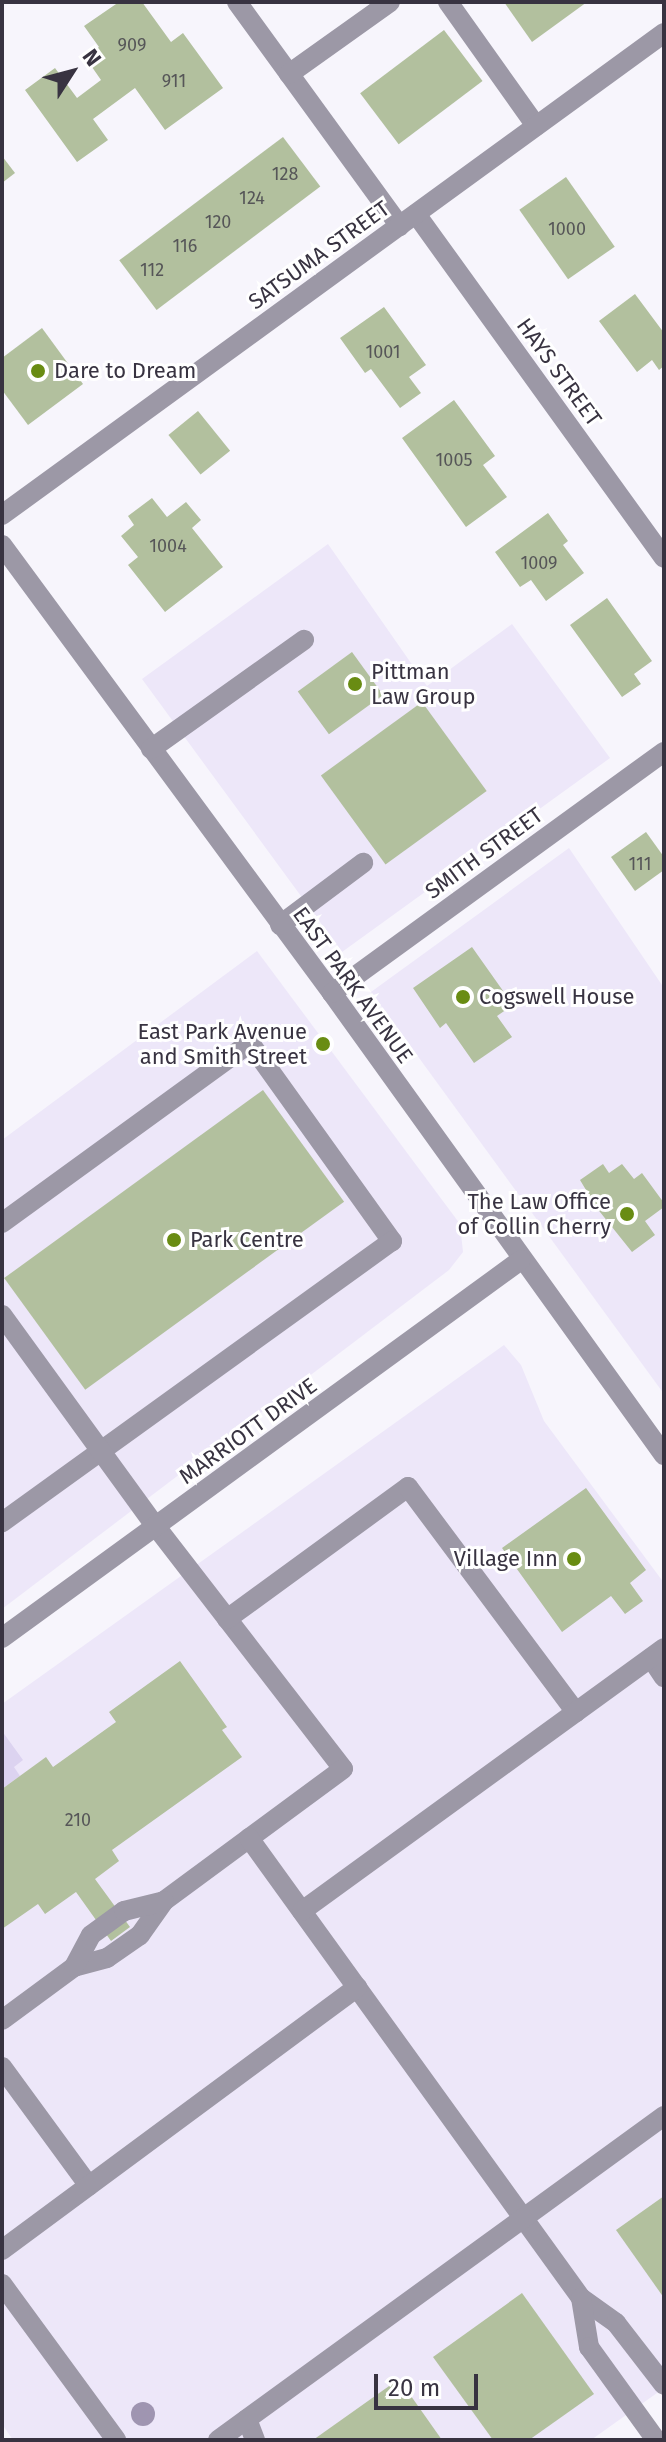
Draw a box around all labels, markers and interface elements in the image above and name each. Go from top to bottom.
north arrow [32,32,112,112]
house number: 909 [118,34,146,56]
text: N [77,44,107,71]
house number: 911 [162,70,186,92]
house number: 128 [272,163,298,185]
house number: 124 [239,187,265,209]
street label: SATSUMA STREET [243,195,395,315]
house number: 120 [205,211,231,233]
house number: 1000 [548,218,586,240]
house number: 116 [173,235,197,257]
house number: 112 [140,259,164,281]
street label: HAYS STREET [511,313,607,431]
house number: 1001 [365,341,401,363]
place label: Dare to Dream [54,358,196,384]
marker: Dare to Dream [29,362,47,380]
house number: 1005 [436,449,472,471]
house number: 1004 [149,535,187,557]
house number: 1009 [520,552,558,574]
place label: Pittman Law Group [371,658,476,710]
marker: Pittman Law Group [346,675,364,693]
street label: SMITH STREET [420,802,548,904]
house number: 111 [629,853,651,875]
street label: EAST PARK AVENUE [287,902,419,1068]
place label: Cogswell House [479,984,634,1010]
marker: Cogswell House [454,988,472,1006]
place label: East Park Avenue and Smith Street [138,1018,307,1070]
marker: East Park Avenue and Smith Street [314,1035,332,1053]
place label: The Law Office of Collin Cherry [458,1188,611,1240]
marker: The Law Office of Collin Cherry [618,1205,636,1223]
place label: Park Centre [190,1227,304,1253]
marker: Park Centre [165,1231,183,1249]
street label: MARRIOTT DRIVE [174,1372,322,1490]
place label: Village Inn [454,1546,558,1572]
marker: Village Inn [565,1550,583,1568]
house number: 210 [65,1809,91,1831]
scale bar [378,2358,482,2408]
text: 20 m [388,2374,440,2402]

